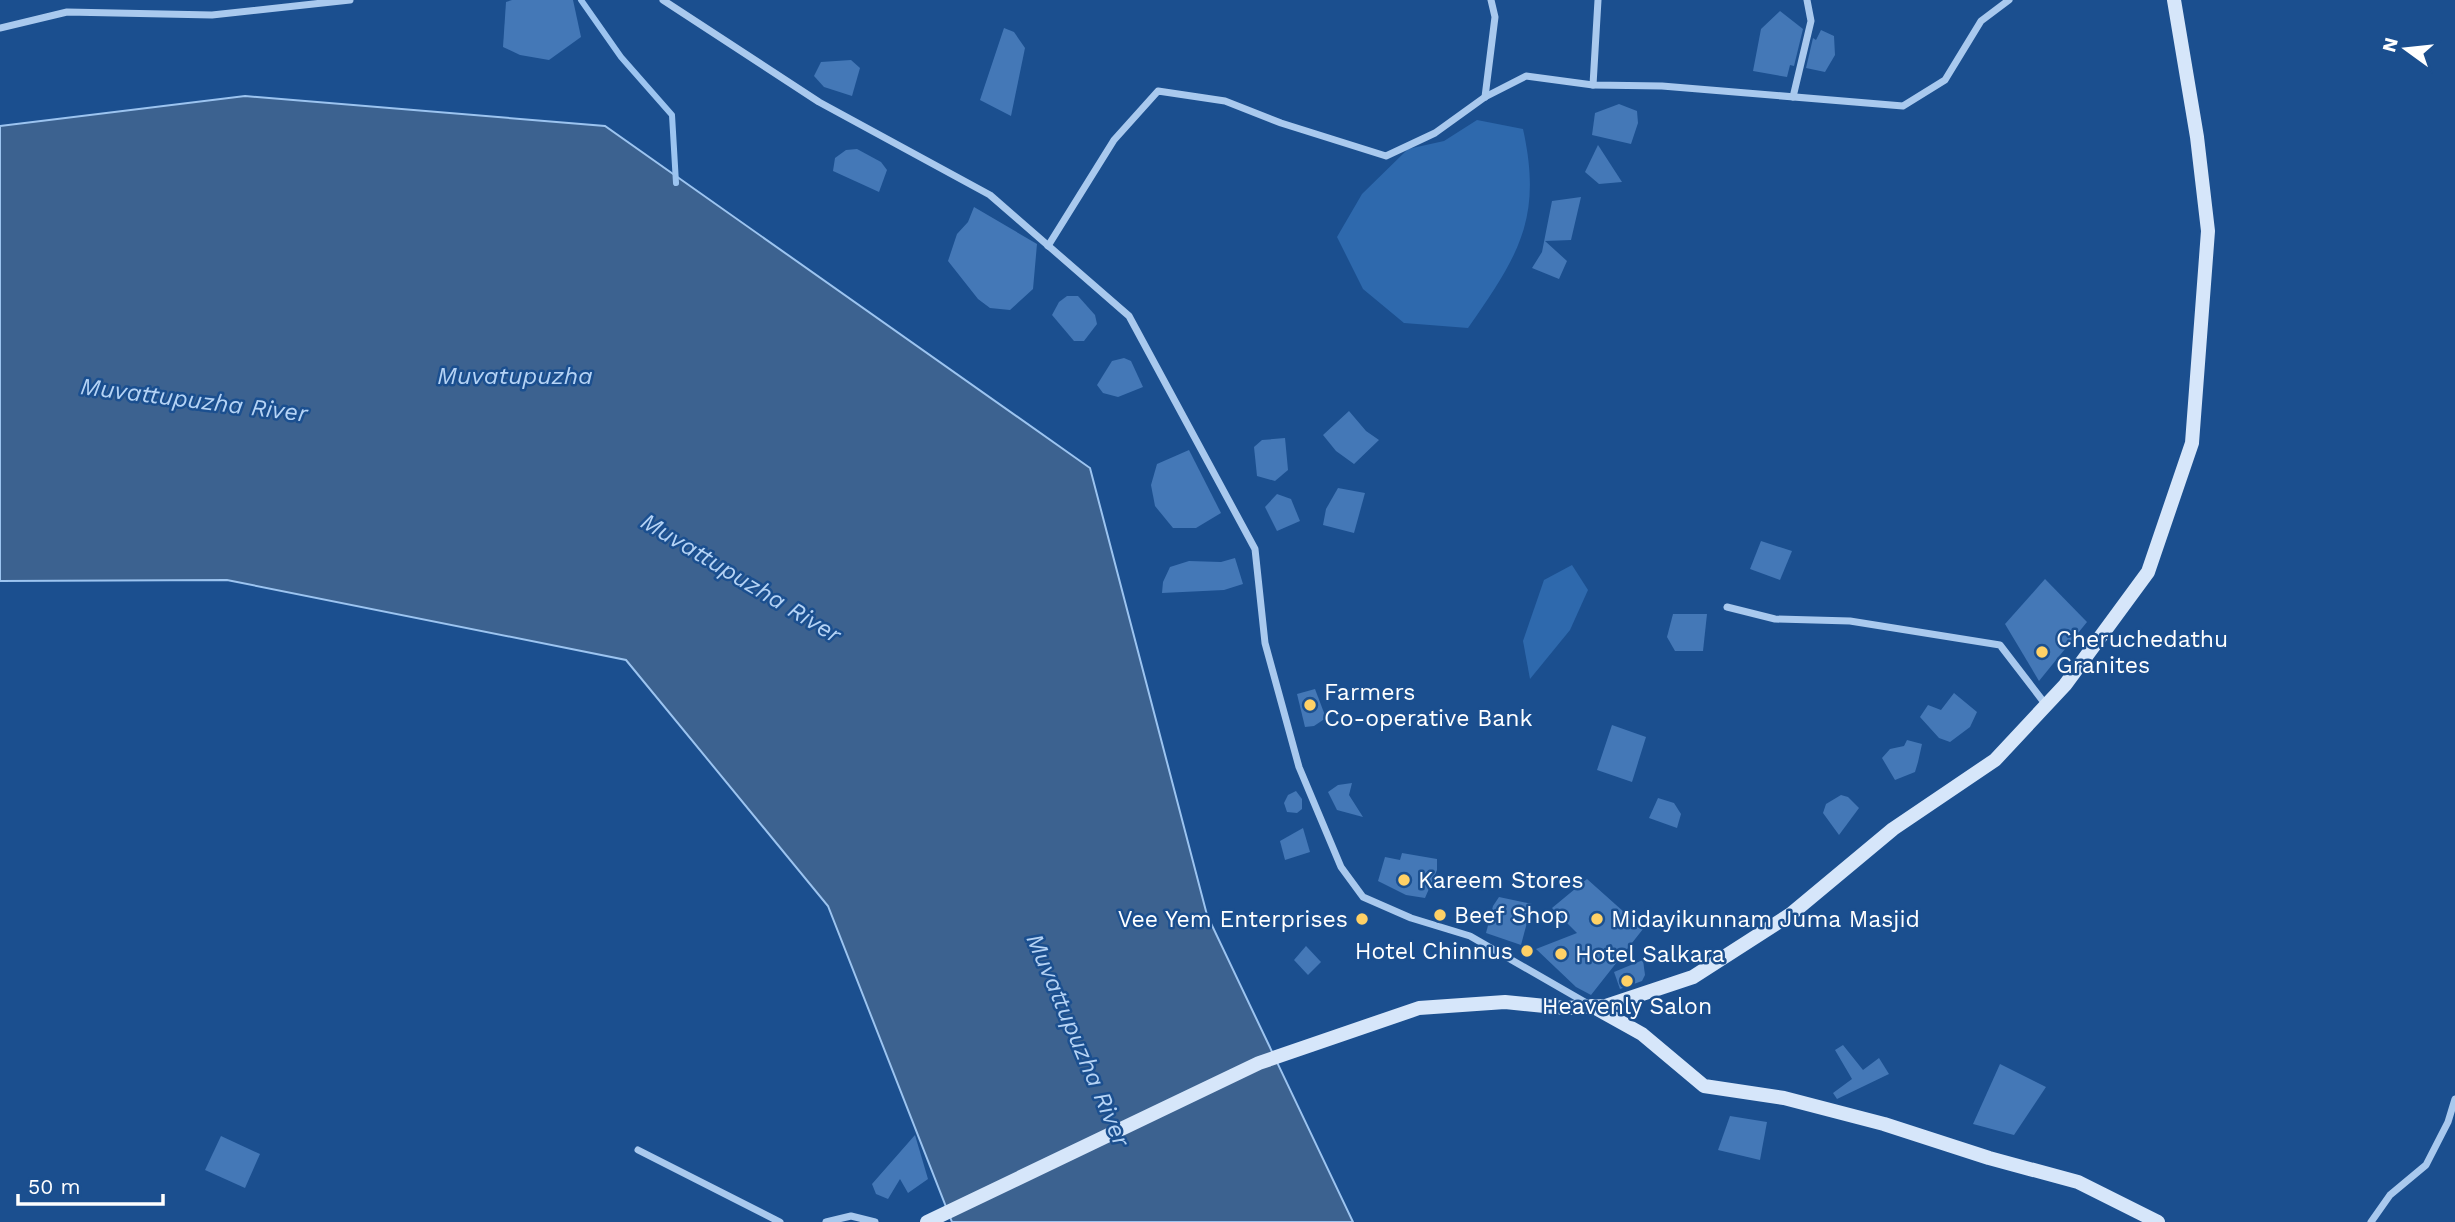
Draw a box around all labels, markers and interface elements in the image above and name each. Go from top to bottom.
north arrow [2371,14,2441,84]
text: N [2377,35,2403,55]
water label: Muvatupuzha [437,362,593,390]
water label: Muvattupuzha River [79,372,311,428]
water label: Muvattupuzha River [636,507,848,650]
place label: Cheruchedathu Granites [2056,626,2228,679]
marker: Cheruchedathu Granites [2034,644,2050,660]
place label: Farmers Co-operative Bank [1324,679,1533,732]
marker: Farmers Co-operative Bank [1302,697,1318,713]
place label: Kareem Stores [1418,867,1584,894]
marker: Kareem Stores [1396,872,1412,888]
place label: Beef Shop [1454,902,1569,929]
place label: Vee Yem Enterprises [1118,906,1348,933]
place label: Midayikunnam Juma Masjid [1611,906,1920,933]
marker: Beef Shop [1432,907,1448,923]
marker: Vee Yem Enterprises [1354,911,1370,927]
marker: Midayikunnam Juma Masjid [1589,911,1605,927]
water label: Muvattupuzha River [1020,929,1136,1152]
place label: Hotel Chinnus [1355,938,1513,965]
place label: Hotel Salkara [1575,941,1725,968]
marker: Hotel Chinnus [1519,943,1535,959]
marker: Hotel Salkara [1553,946,1569,962]
marker: Heavenly Salon [1619,973,1635,989]
place label: Heavenly Salon [1542,993,1712,1020]
scale bar [18,1162,163,1206]
text: 50 m [28,1174,80,1199]

